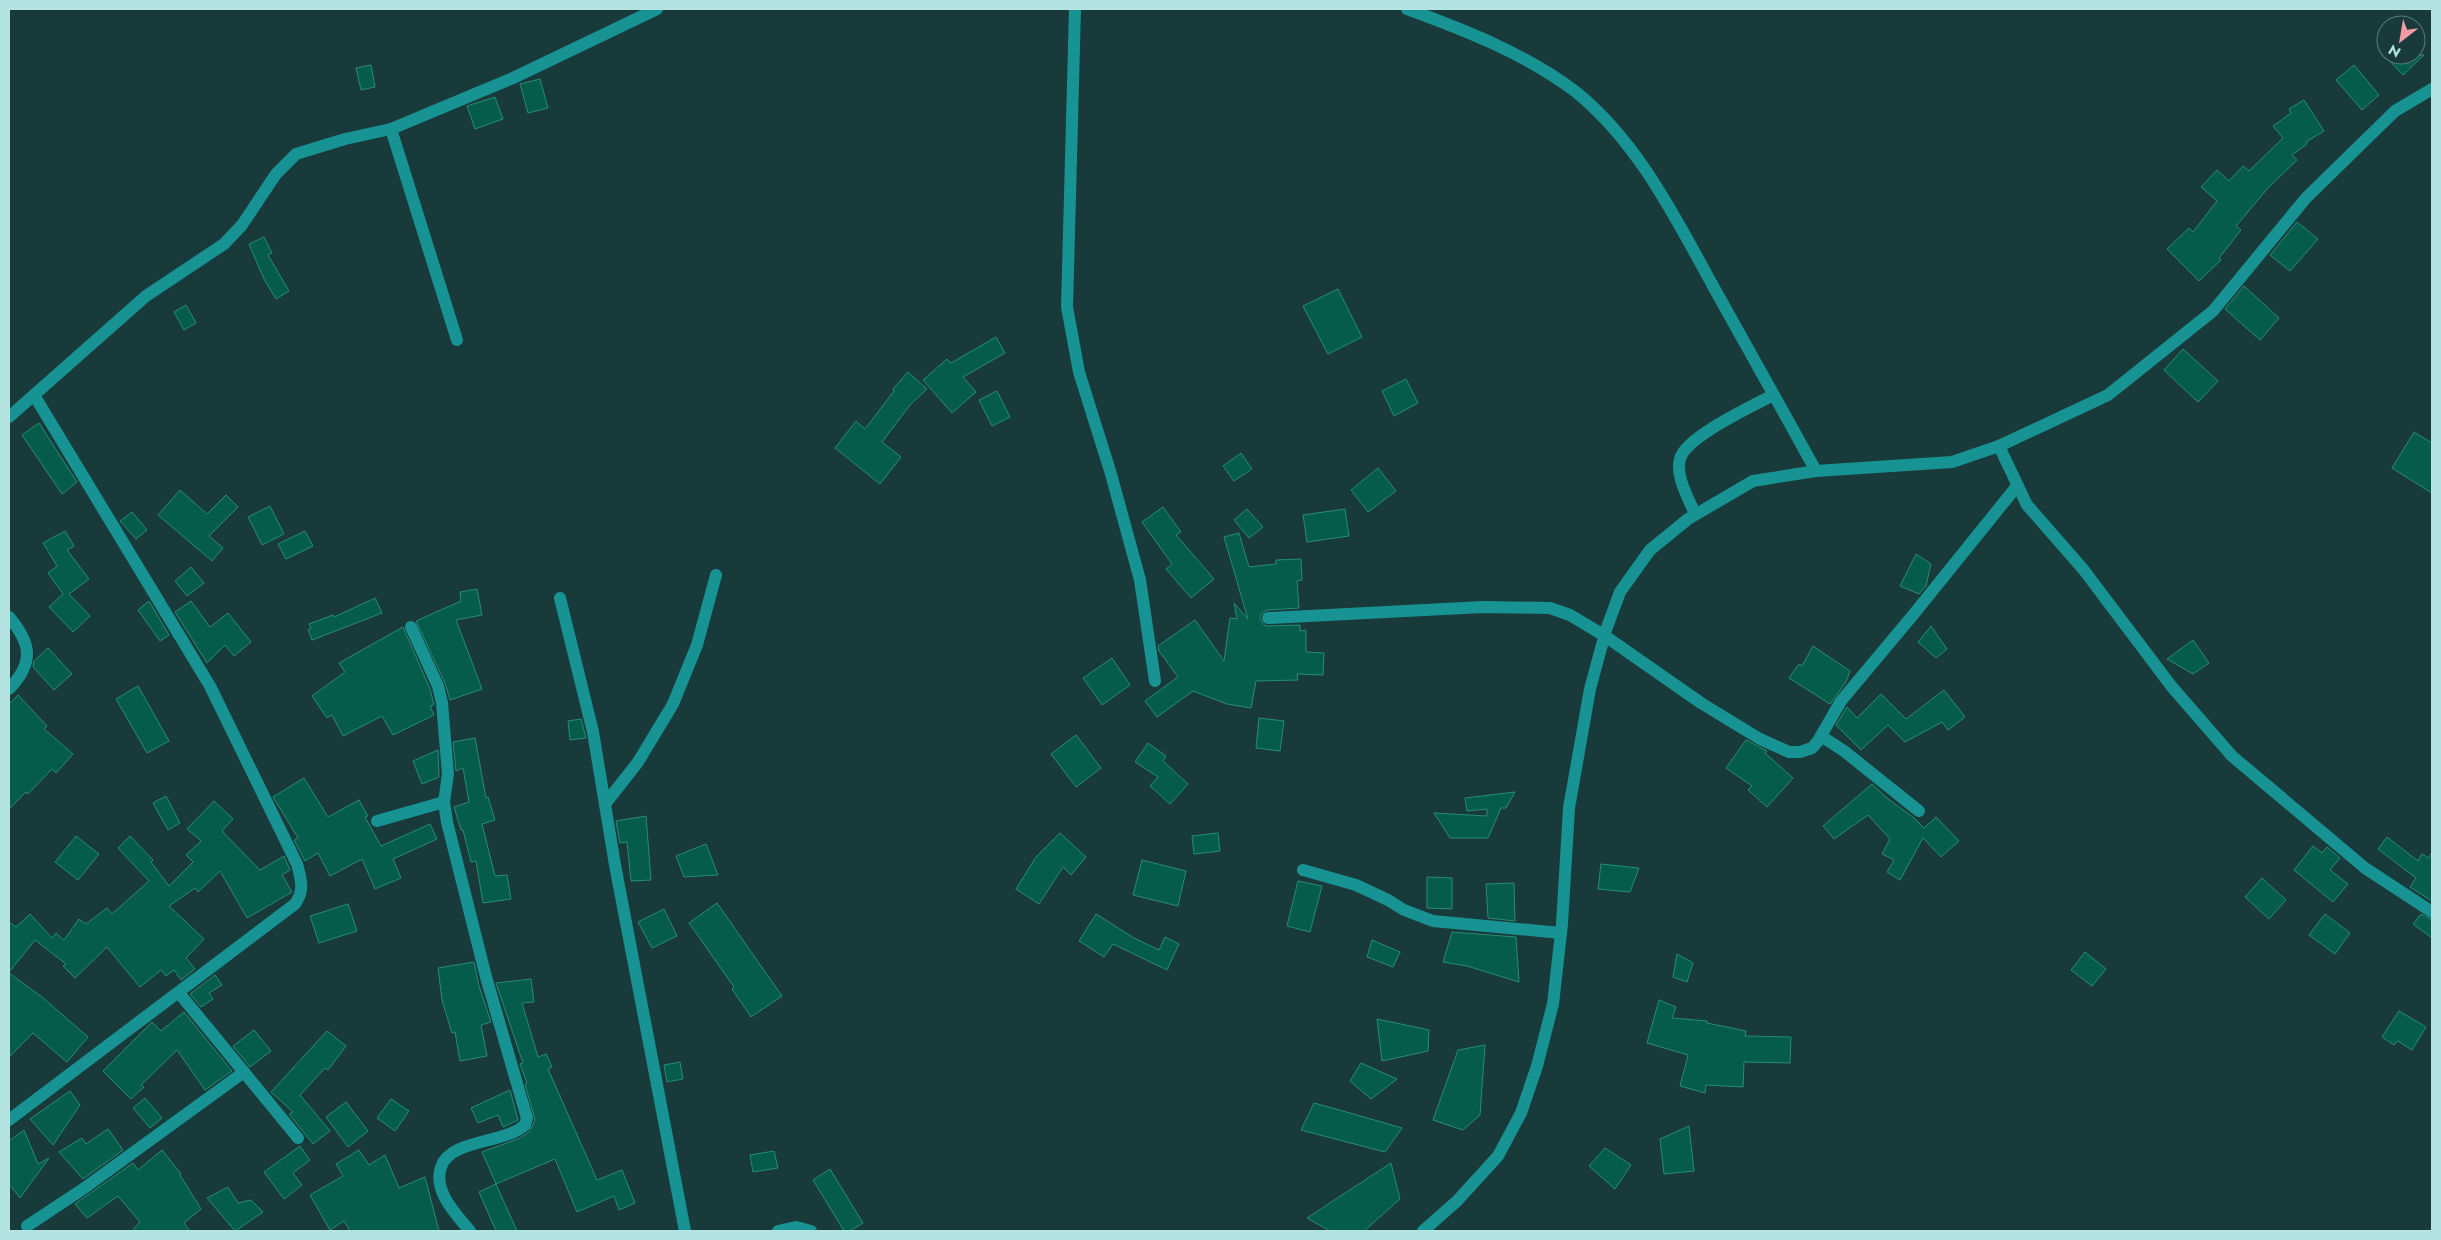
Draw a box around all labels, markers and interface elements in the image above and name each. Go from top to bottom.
north arrow [2376,15,2426,65]
text: N [2384,40,2404,63]

